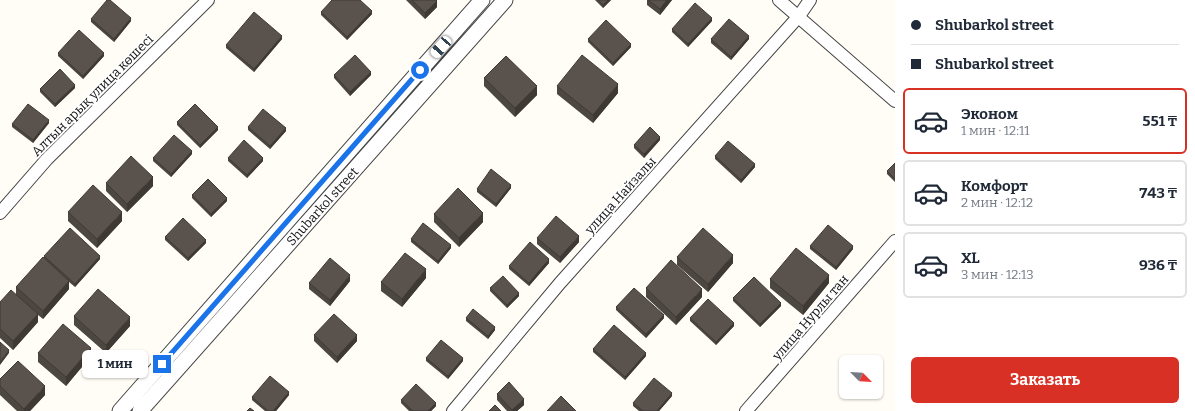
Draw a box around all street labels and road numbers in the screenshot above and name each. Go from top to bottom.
street label: Алтын арық улица көшесі [29,31,156,159]
street label: улица Найзалы [581,154,659,238]
street label: Shubarkol street [283,164,362,249]
street label: улица Нурлы тан [769,271,852,364]

